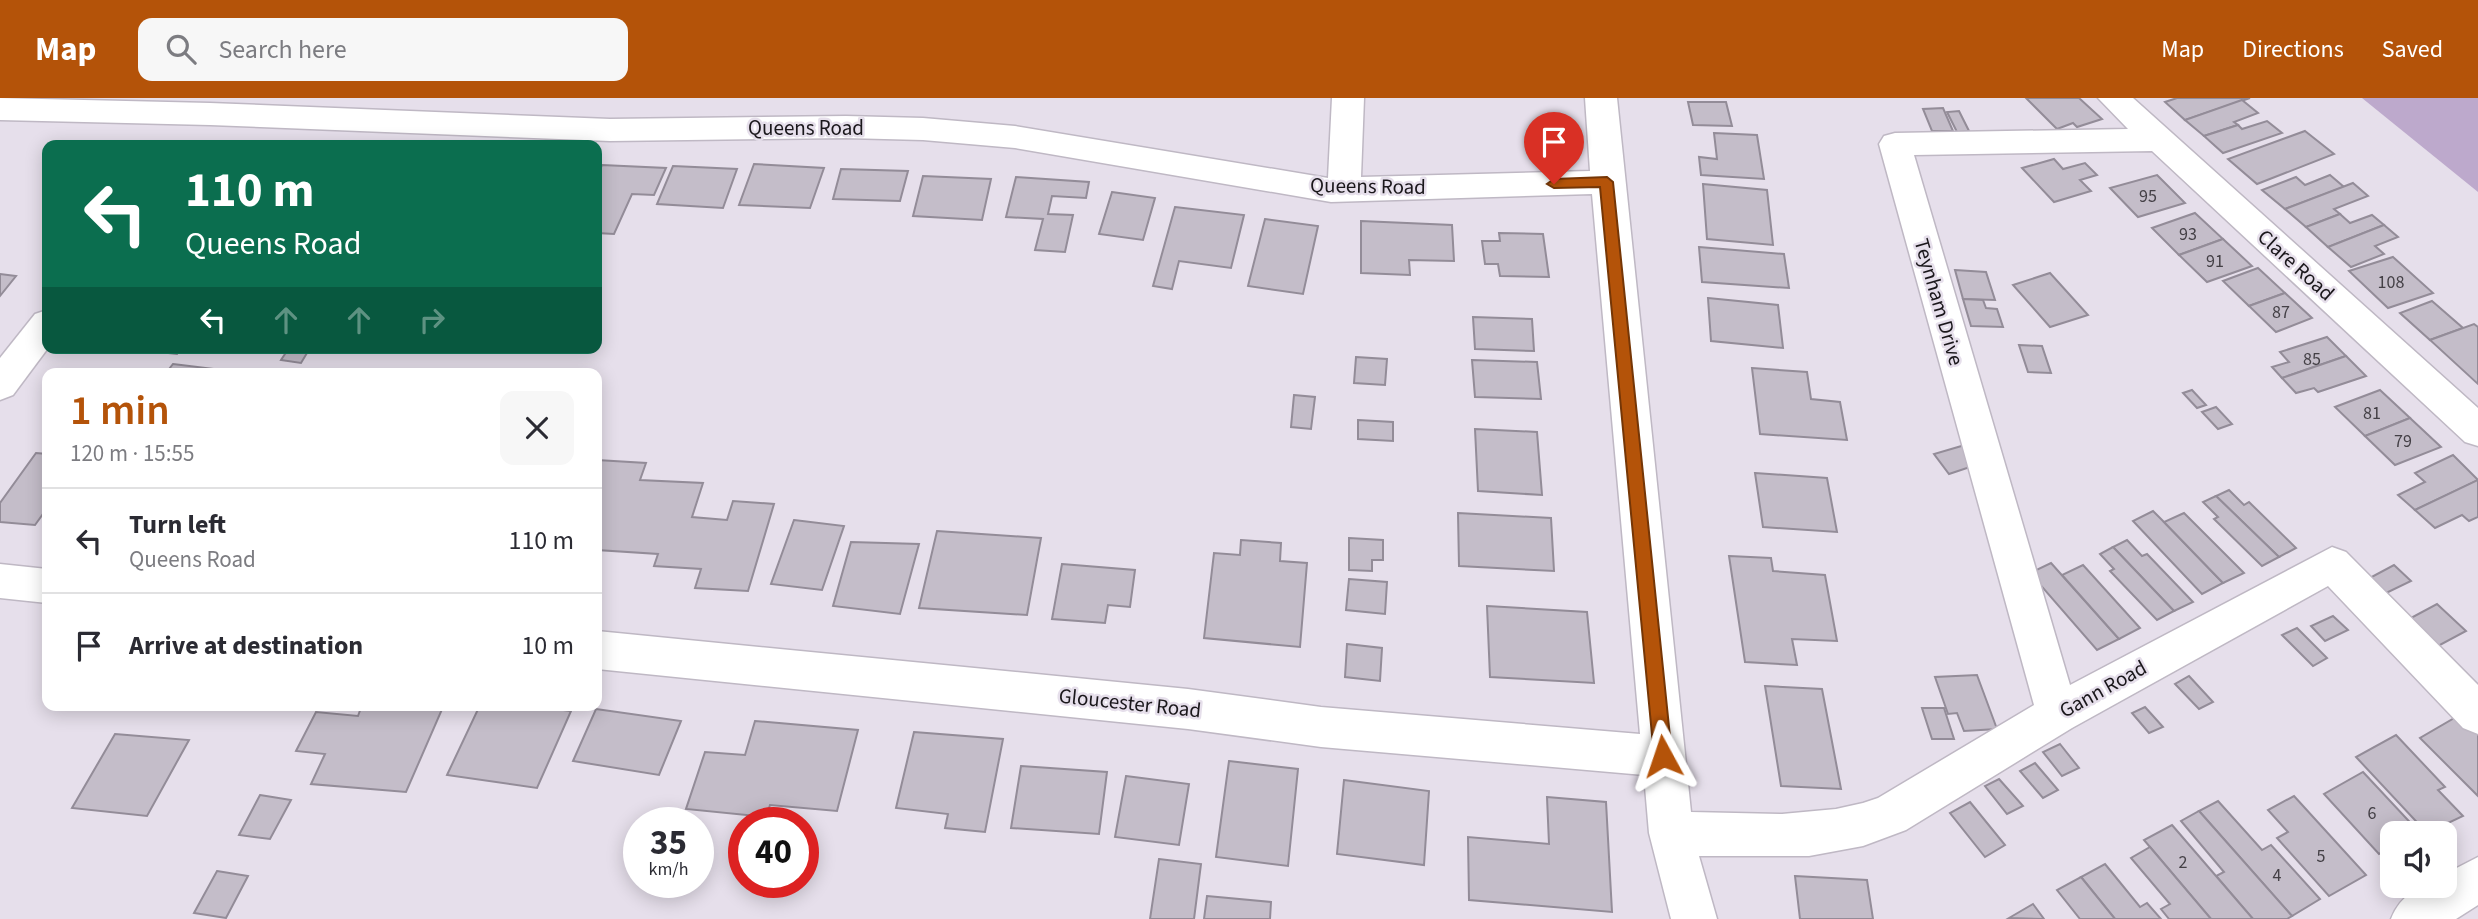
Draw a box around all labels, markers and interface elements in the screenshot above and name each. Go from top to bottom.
search box [138,18,628,81]
text: Map [35,26,96,73]
icon: search [162,30,200,68]
text: Search here [218,31,347,68]
text: Map [2161,32,2204,67]
text: Directions [2242,32,2344,67]
text: Saved [2382,32,2443,67]
pin [1524,112,1584,184]
street label: Queens Road [748,113,864,143]
icon: arrive [1535,123,1573,161]
text: 110 m [185,156,314,226]
icon: left [70,168,161,259]
street label: Queens Road [1310,170,1426,202]
house number: 95 [2139,184,2157,209]
text: Queens Road [185,221,361,267]
house number: 93 [2179,222,2197,247]
street label: Clare Road [2251,222,2341,308]
street label: Teynham Drive [1907,235,1971,369]
house number: 91 [2206,249,2224,274]
house number: 108 [2378,270,2404,295]
house number: 87 [2272,300,2290,325]
icon: left [194,301,232,339]
icon: ahead [267,301,305,339]
icon: ahead [340,301,378,339]
icon: right [413,301,451,339]
house number: 85 [2303,347,2321,372]
text: 1 min [70,381,170,441]
button: close [500,391,574,465]
house number: 81 [2363,401,2381,426]
house number: 79 [2394,429,2412,454]
text: 120 m · 15:55 [70,437,194,470]
text: Turn left [129,506,226,543]
icon: left [70,522,108,560]
text: 110 m [508,522,574,559]
text: Queens Road [129,543,256,576]
icon: arrive [70,627,108,665]
text: Arrive at destination [129,627,363,664]
text: 10 m [521,627,574,664]
street label: Gann Road [2054,653,2152,725]
street label: Gloucester Road [1057,681,1203,725]
position arrow [1626,719,1700,793]
house number: 6 [2368,801,2377,826]
speed limit sign: 40 [728,807,819,898]
text: 35 [650,818,687,868]
map controls [2380,821,2457,898]
button: sound [2380,821,2457,898]
house number: 5 [2317,844,2326,869]
house number: 2 [2179,850,2188,875]
text: km/h [649,857,688,882]
house number: 4 [2273,863,2282,888]

